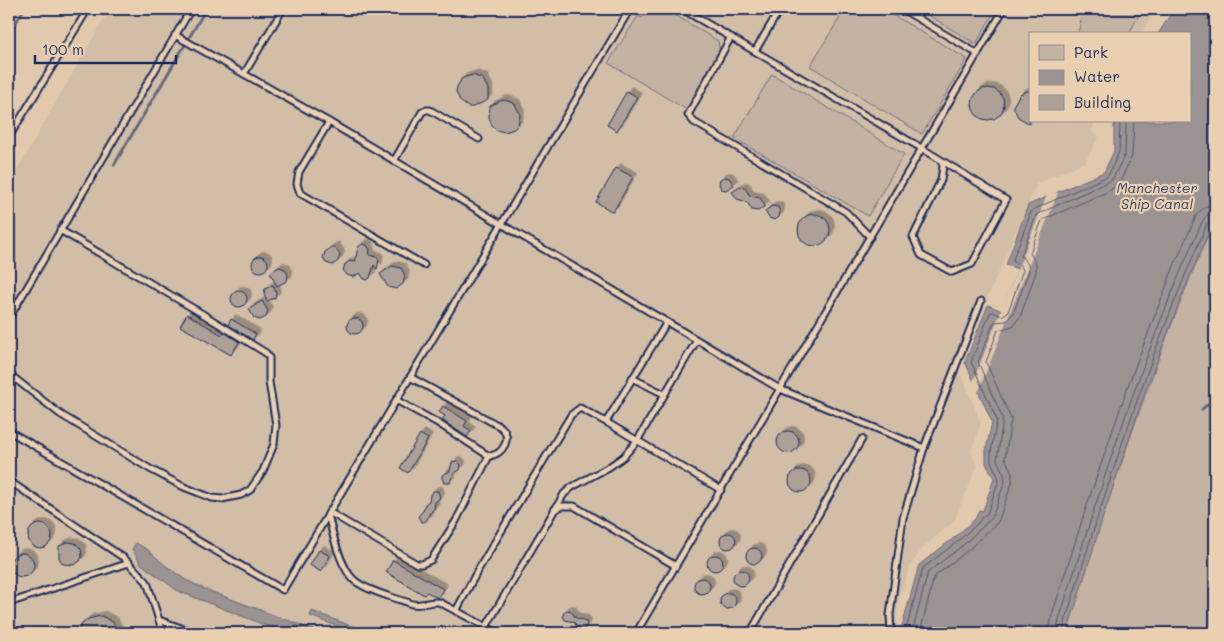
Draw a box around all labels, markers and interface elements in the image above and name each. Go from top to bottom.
scale bar [35,32,176,64]
legend [1029,32,1192,122]
text: 100 m [42,39,84,59]
text: Park [1074,42,1108,62]
text: Water [1074,66,1120,86]
text: Building [1074,92,1131,112]
water label: Manchester Ship Canal [1116,178,1198,213]

